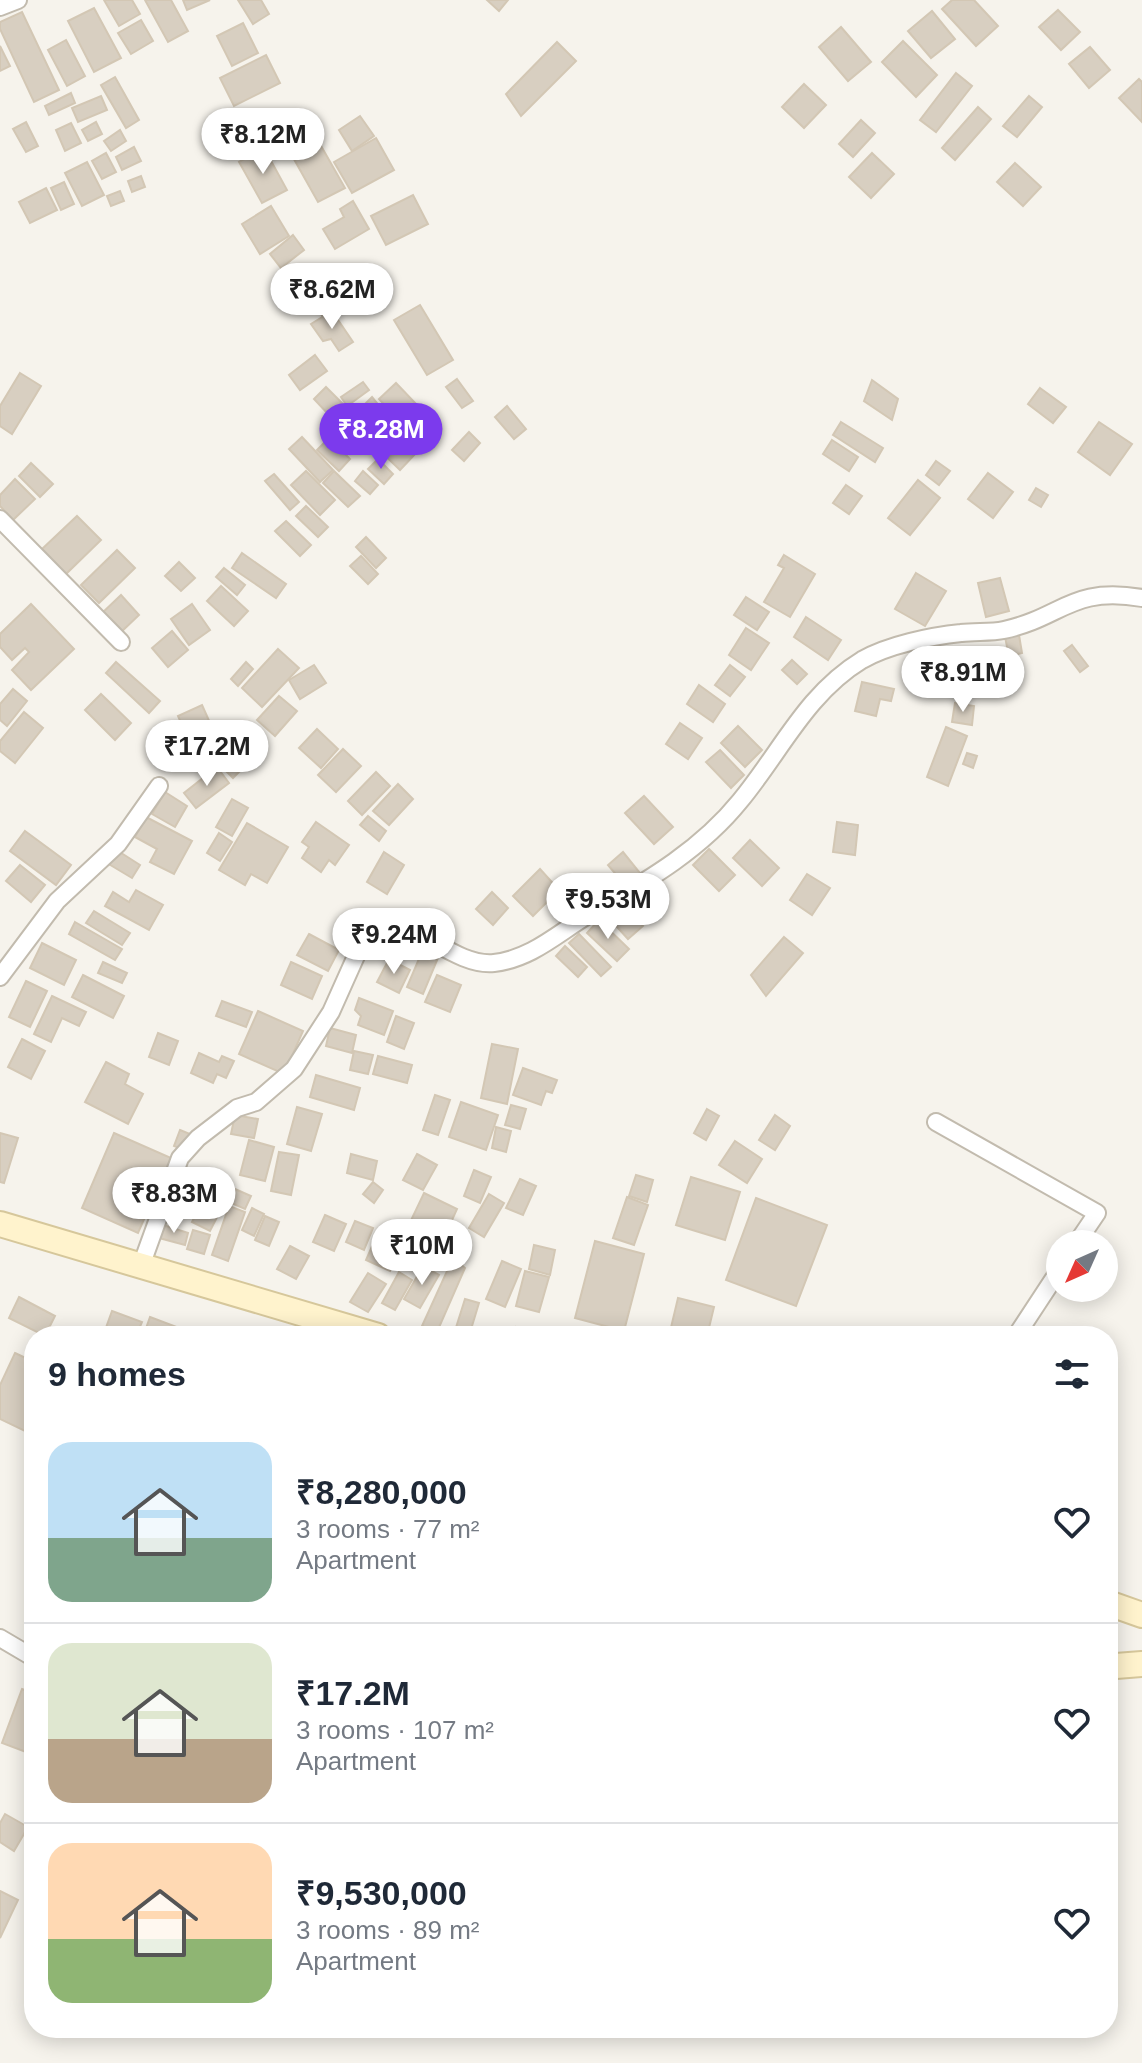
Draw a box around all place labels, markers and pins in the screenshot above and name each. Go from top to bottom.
pin: ₹8.12M [198,108,328,176]
pin: ₹8.62M [267,263,397,331]
pin: ₹8.28M [316,403,446,471]
pin: ₹8.91M [898,646,1028,714]
pin: ₹17.2M [142,720,272,788]
pin: ₹9.53M [543,873,673,941]
pin: ₹9.24M [329,908,459,976]
pin: ₹8.83M [109,1167,239,1235]
pin: ₹10M [375,1219,469,1287]

